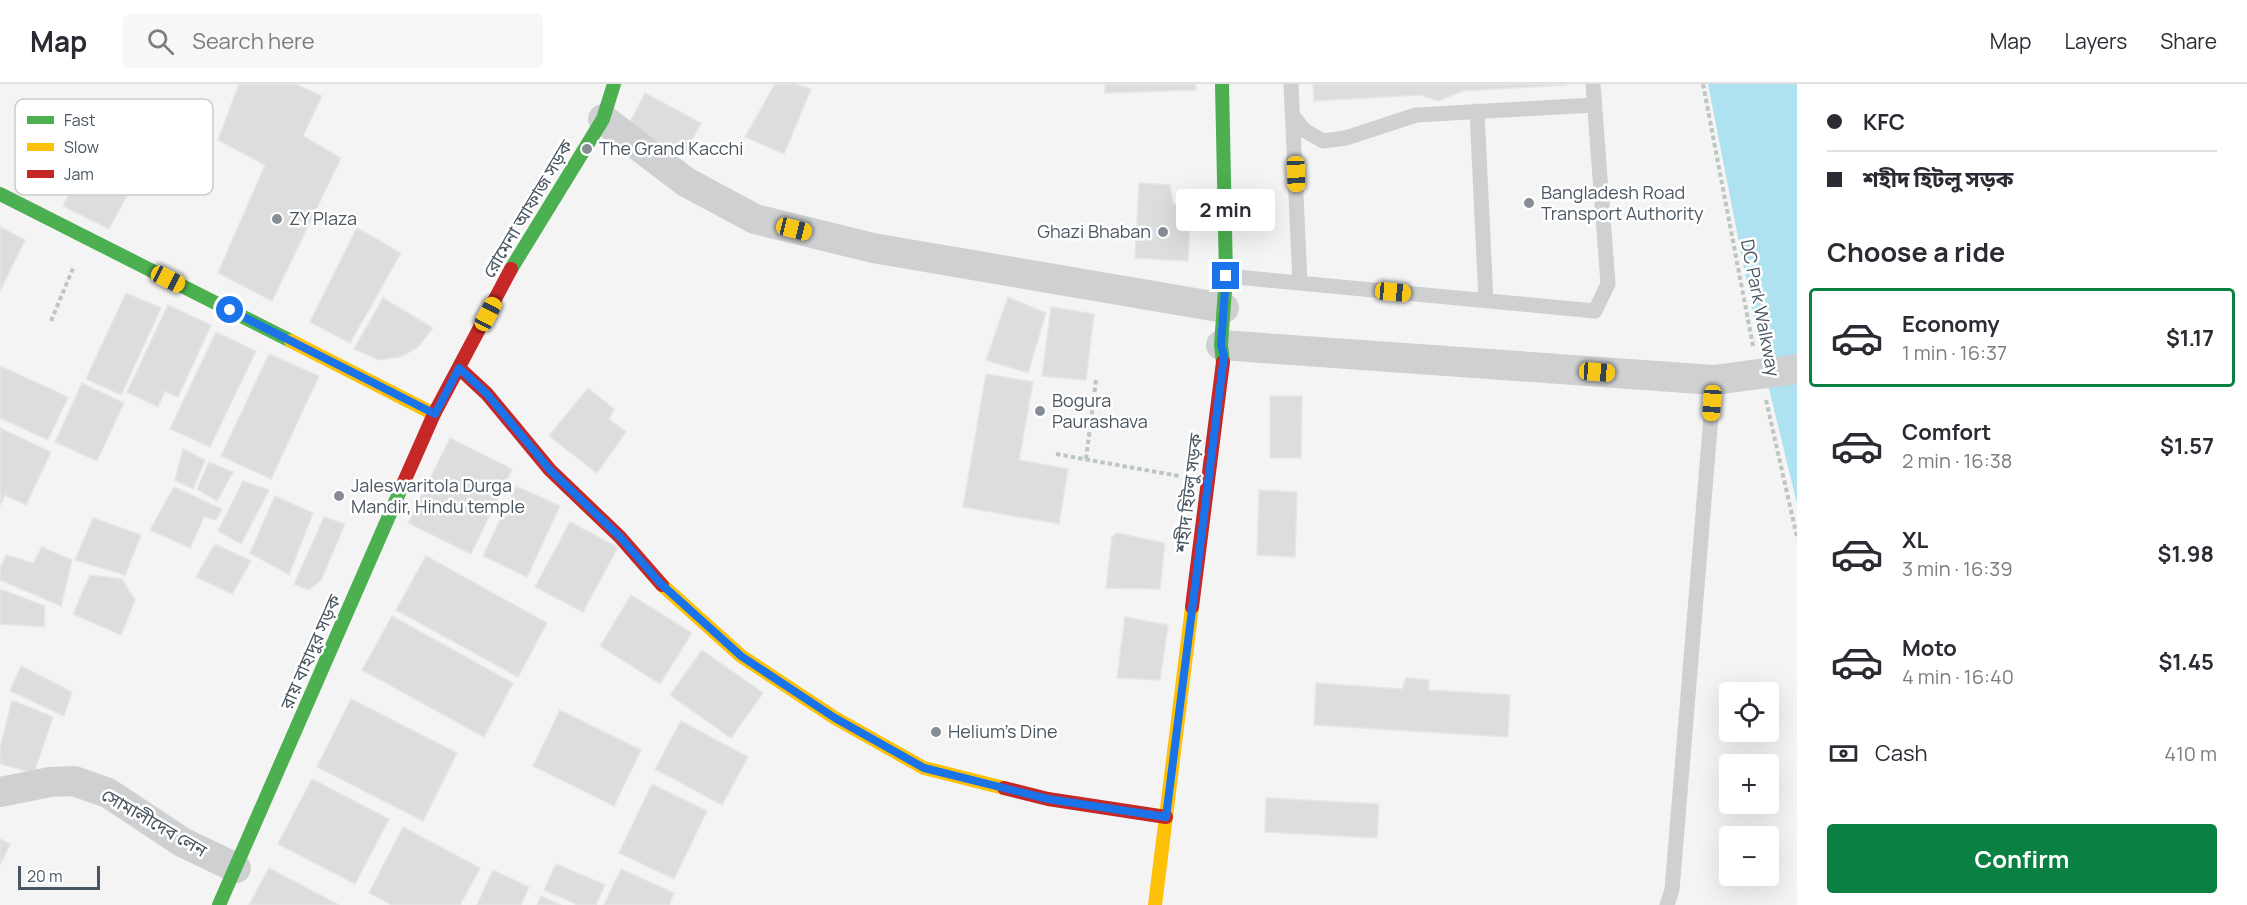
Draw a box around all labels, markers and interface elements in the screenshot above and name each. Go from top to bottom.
search box [123,14,543,68]
text: Map [30,22,87,60]
icon: search [144,25,177,58]
text: Search here [192,26,315,56]
text: Map [1990,27,2031,55]
text: Layers [2064,27,2127,55]
text: Share [2160,27,2217,55]
legend [15,99,213,195]
text: KFC [1863,107,1905,137]
text: Fast [64,109,95,131]
street label: রোমেনা আফাজ সড়ক [476,135,578,282]
text: Slow [64,136,99,158]
place label: The Grand Kacchi [599,136,744,160]
marker: The Grand Kacchi [580,142,594,156]
car [1286,156,1306,192]
text: Jam [64,163,94,185]
text: শহীদ হিটলু সড়ক [1863,164,2013,194]
place label: Bangladesh Road Transport Authority [1541,180,1704,225]
callout: 2 min [1176,189,1276,231]
text: 2 min [1199,196,1252,223]
marker: Bangladesh Road Transport Authority [1522,196,1536,210]
place label: ZY Plaza [289,206,357,230]
marker: ZY Plaza [270,212,284,226]
car [774,216,814,242]
place label: Ghazi Bhaban [1037,219,1151,243]
marker: Ghazi Bhaban [1156,225,1170,239]
text: Choose a ride [1827,233,2005,270]
street label: DC Park Walkway [1736,237,1786,379]
route end [1212,262,1239,289]
car [148,263,188,295]
car [1374,281,1412,303]
car [472,294,504,334]
route start [216,296,243,323]
text: Economy [1902,309,2000,339]
icon: car [1830,311,1884,365]
text: $1.17 [2166,323,2214,353]
text: 1 min · 16:37 [1902,339,2007,366]
car [1578,362,1616,382]
car [1702,384,1722,422]
place label: Bogura Paurashava [1052,388,1148,433]
marker: Bogura Paurashava [1033,404,1047,418]
text: Comfort [1902,417,1991,447]
icon: car [1830,419,1884,473]
text: $1.57 [2160,431,2214,461]
street label: শহীদ হিটলু সড়ক [1169,432,1207,555]
text: 2 min · 16:38 [1902,447,2012,474]
place label: Jaleswaritola Durga Mandir, Hindu temple [351,473,525,518]
marker: Jaleswaritola Durga Mandir, Hindu temple [332,489,346,503]
text: XL [1902,525,1928,555]
icon: car [1830,527,1884,581]
text: $1.98 [2158,539,2214,569]
text: 3 min · 16:39 [1902,555,2013,582]
street label: রায় বাহাদুর সড়ক [274,590,346,714]
text: Moto [1902,633,1957,663]
icon: car [1830,635,1884,689]
text: $1.45 [2158,647,2214,677]
text: 4 min · 16:40 [1902,663,2014,690]
map controls [1719,682,1779,886]
button: locate [1719,682,1779,742]
place label: Helium's Dine [948,719,1058,743]
marker: Helium's Dine [929,725,943,739]
icon: cash [1827,737,1860,770]
text: Cash [1875,738,1928,768]
text: 410 m [2164,740,2217,767]
button: + [1719,754,1779,814]
street label: সোমালীদেব লেন [98,782,212,862]
button: Confirm [1827,824,2217,893]
button: − [1719,826,1779,886]
scale bar [18,863,100,890]
text: 20 m [27,865,63,887]

